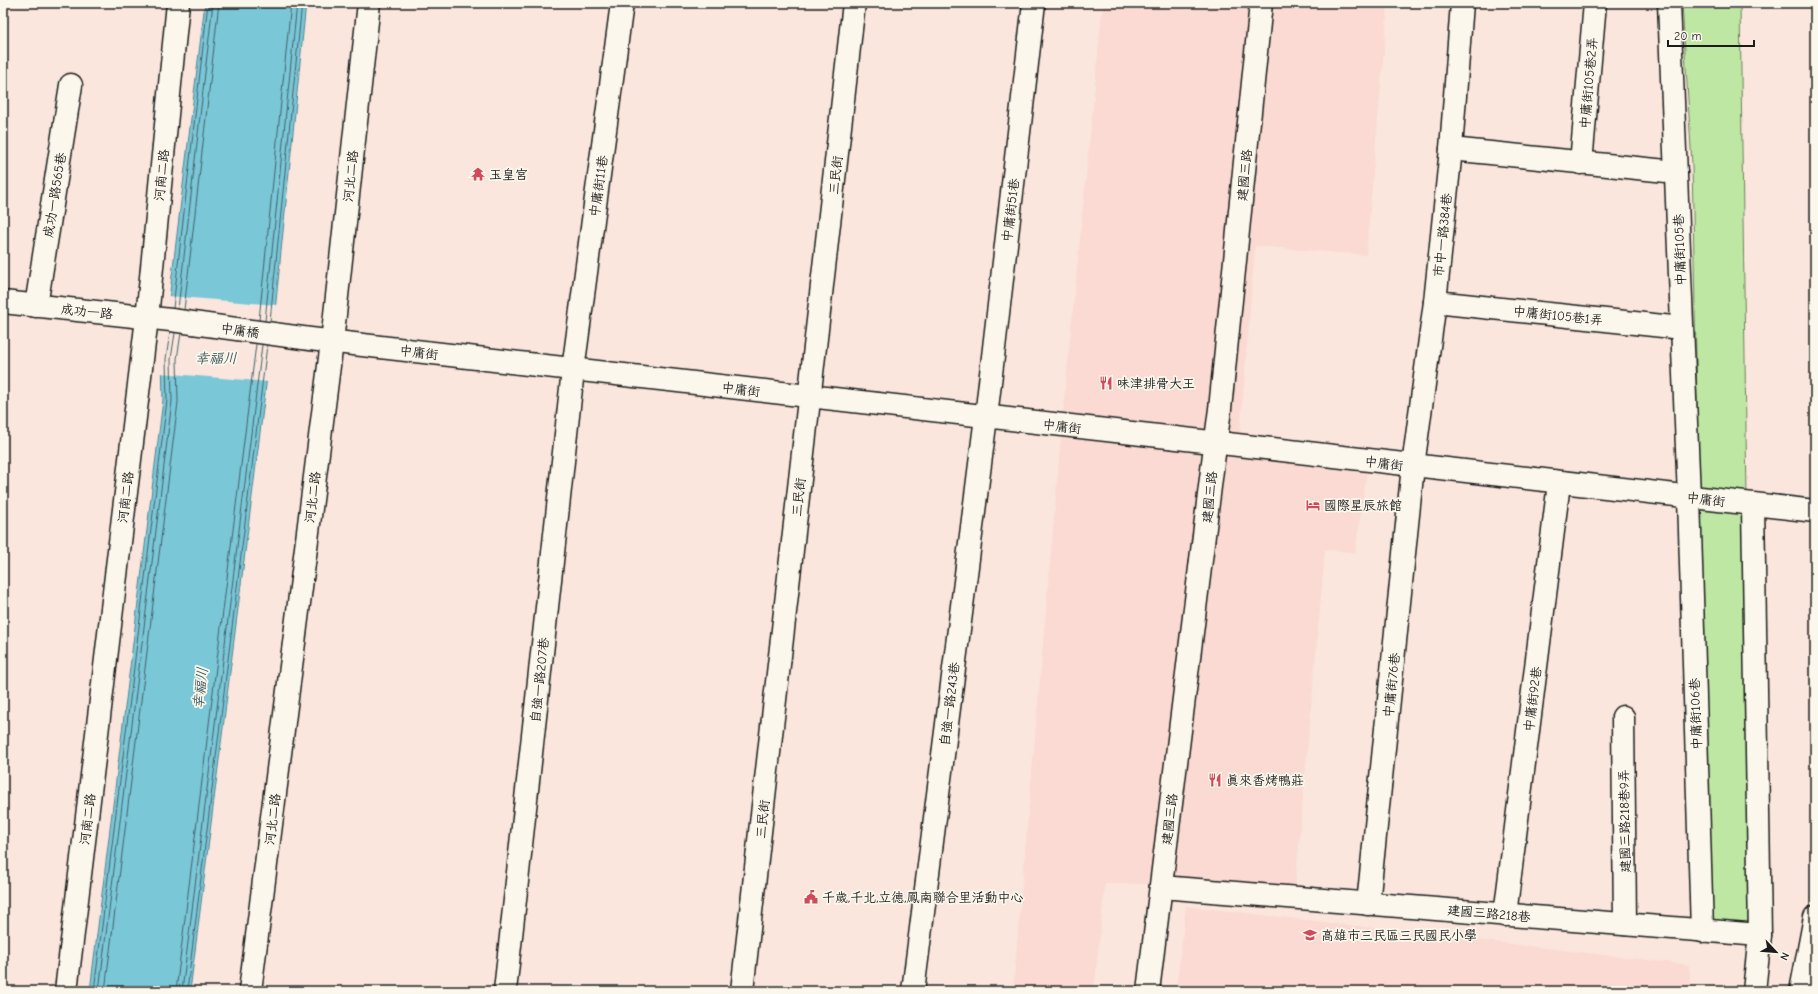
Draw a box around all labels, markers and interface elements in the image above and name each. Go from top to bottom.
scale bar [1668,22,1754,48]
text: 20 m [1674,29,1702,43]
street label: 中庸街105巷2弄 [1577,37,1600,129]
street label: 河南二路 [151,148,172,202]
street label: 建國三路 [1234,148,1255,202]
street label: 河北二路 [340,149,361,203]
street label: 成功一路565巷 [40,151,69,239]
street label: 中庸街11巷 [587,154,610,218]
street label: 三民街 [826,155,845,195]
temple icon: 玉皇宮 [470,166,486,182]
place label: 玉皇宮 [489,167,528,182]
street label: 中庸街51巷 [999,177,1022,243]
street label: 市中一路384巷 [1431,192,1454,278]
street label: 中庸街105巷 [1671,214,1688,286]
street label: 成功一路 [60,301,114,322]
street label: 中庸街105巷1弄 [1512,303,1604,328]
street label: 中庸橋 [220,320,260,341]
street label: 中庸街 [399,343,439,362]
water label: 幸福川 [195,350,238,367]
restaurant icon: 味津排骨大王 [1098,375,1114,391]
place label: 味津排骨大王 [1117,376,1195,391]
street label: 中庸街 [721,380,761,399]
street label: 中庸街 [1042,417,1082,436]
street label: 中庸街 [1364,454,1404,473]
street label: 河南二路 [115,470,136,524]
street label: 河北二路 [302,470,323,524]
street label: 建國三路 [1199,470,1220,524]
street label: 三民街 [789,477,808,517]
street label: 中庸街 [1686,490,1726,509]
hotel icon: 國際星辰旅館 [1305,497,1321,513]
place label: 國際星辰旅館 [1324,498,1402,513]
street label: 自強一路207巷 [528,637,551,724]
street label: 中庸街76巷 [1381,652,1402,718]
street label: 自強一路243巷 [937,661,962,747]
water label: 幸福川 [190,665,212,710]
street label: 中庸街92巷 [1521,666,1544,733]
street label: 中庸街106巷 [1687,678,1704,750]
street label: 建國三路218巷9弄 [1616,769,1633,873]
restaurant icon: 真來香烤鴨莊 [1207,772,1223,788]
place label: 真來香烤鴨莊 [1226,773,1304,788]
street label: 河南二路 [77,792,98,846]
street label: 河北二路 [262,792,283,846]
street label: 建國三路 [1159,792,1180,846]
street label: 三民街 [753,799,772,839]
public building icon: 千歲,千北,立德,鳳南聯合里活動中心 [803,889,819,905]
place label: 千歲,千北,立德,鳳南聯合里活動中心 [822,890,1023,905]
street label: 建國三路218巷 [1447,902,1531,925]
school or university icon: 高雄市三民區三民國民小學 [1302,927,1318,943]
place label: 高雄市三民區三民國民小學 [1321,928,1477,943]
north arrow [1756,932,1796,972]
text: N [1777,950,1792,962]

